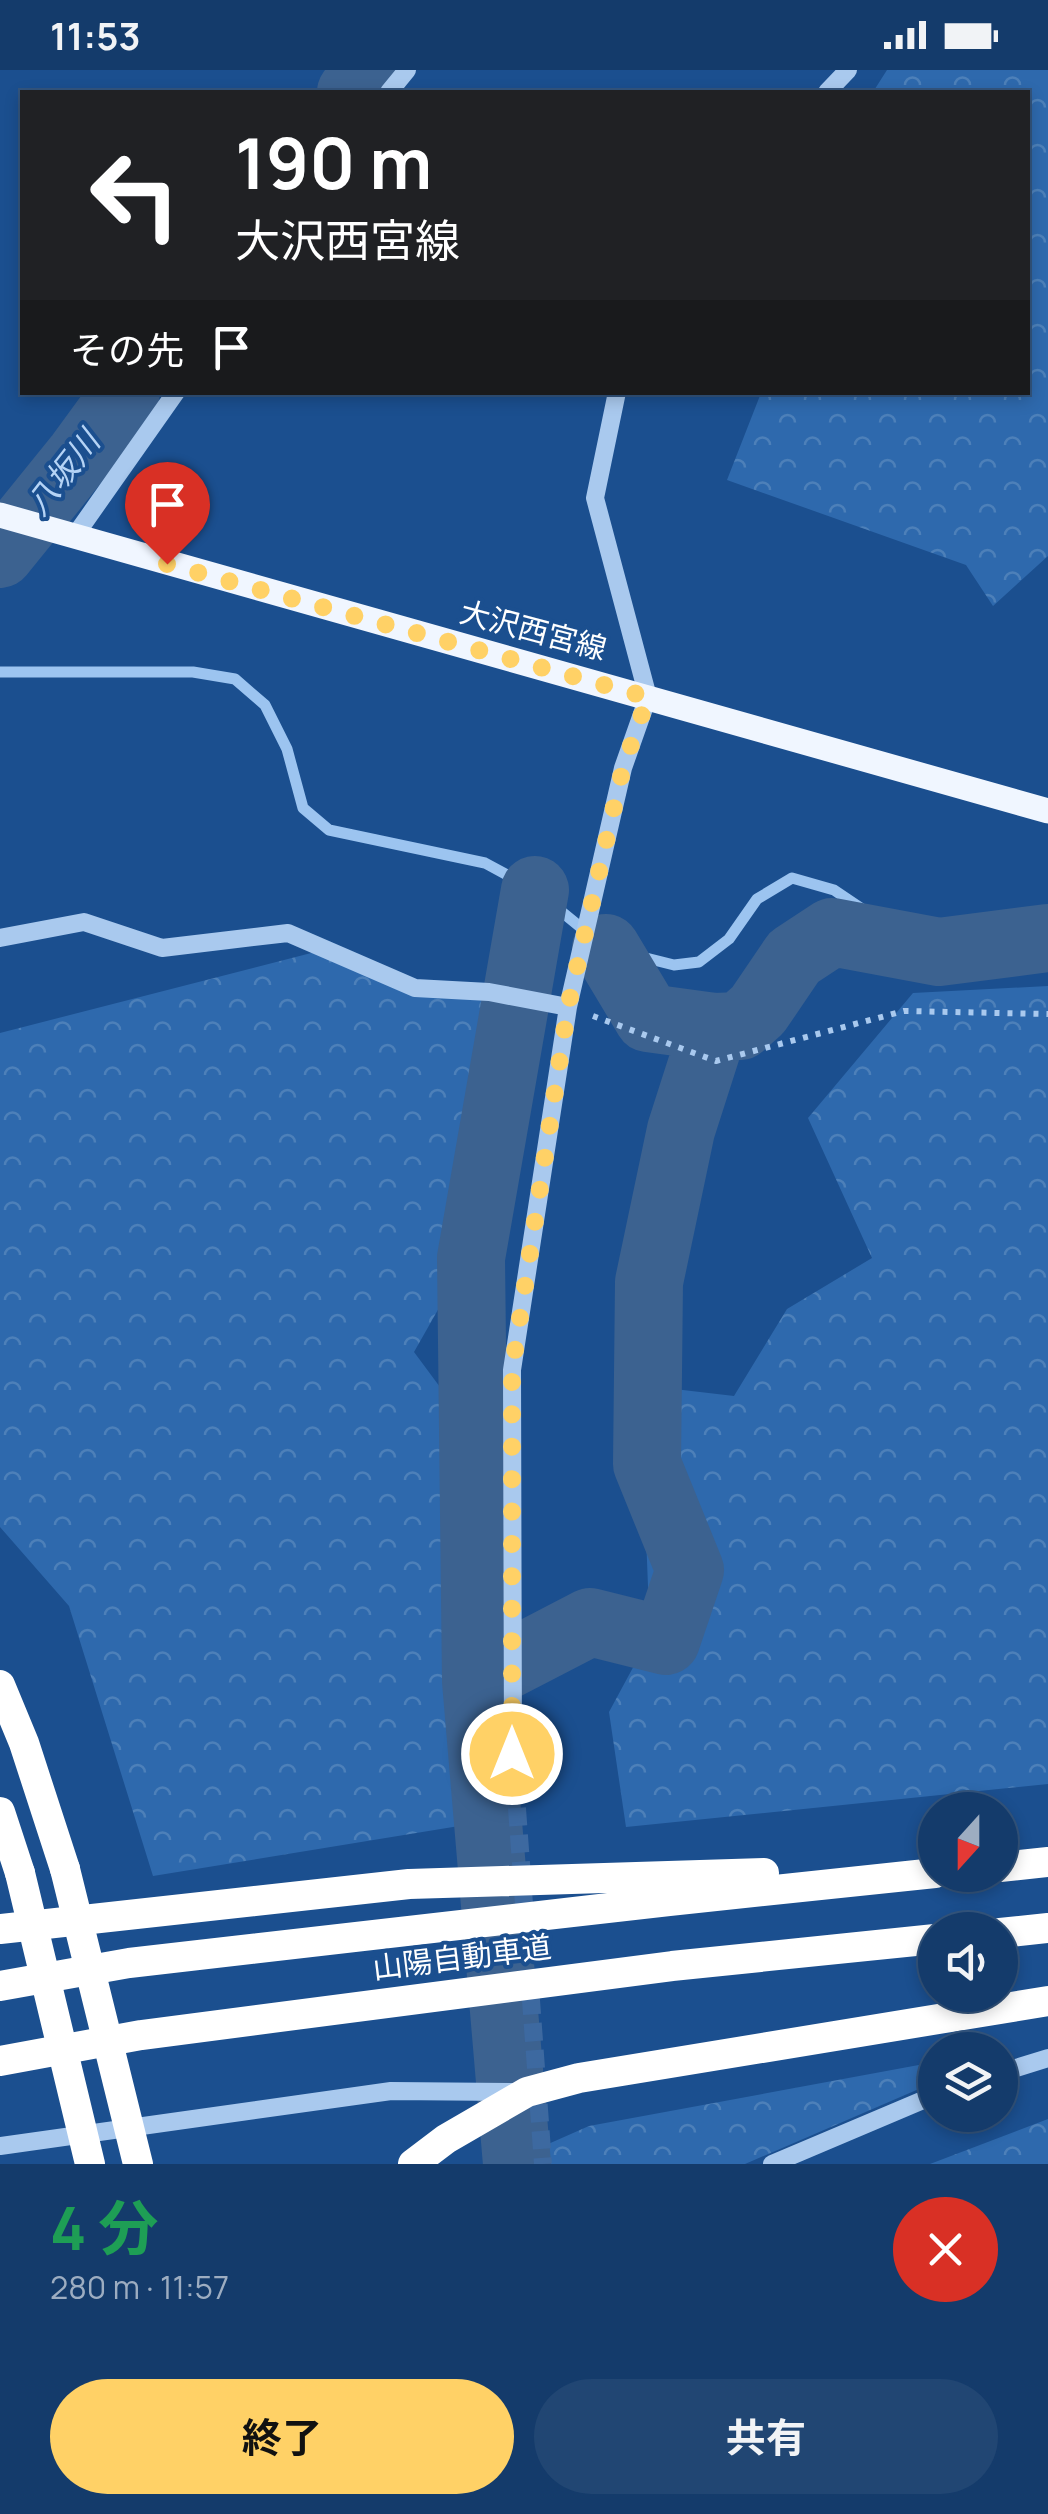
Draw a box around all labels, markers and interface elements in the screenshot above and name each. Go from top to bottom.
text: 11:53 [50,9,141,61]
text: 190 m [235,114,432,210]
icon: left [70,130,200,260]
text: 大沢西宮線 [235,209,460,271]
icon: arrive [204,320,259,375]
text: その先 [70,323,184,375]
water label: 八坂川 [15,419,111,524]
pin [125,462,210,565]
icon: arrive [140,477,195,532]
street label: 大沢西宮線 [456,590,611,669]
position arrow [460,1702,564,1806]
north arrow [918,1792,1018,1892]
map controls [918,1792,1018,2132]
button: sound [918,1912,1018,2012]
street label: 山陽自動車道 [370,1925,554,1988]
button: layers [918,2032,1018,2132]
text: 4 分 [50,2186,159,2268]
button: close [893,2197,998,2302]
text: 280 m · 11:57 [50,2265,229,2309]
button: 終了 [50,2379,514,2494]
button: 共有 [534,2379,998,2494]

